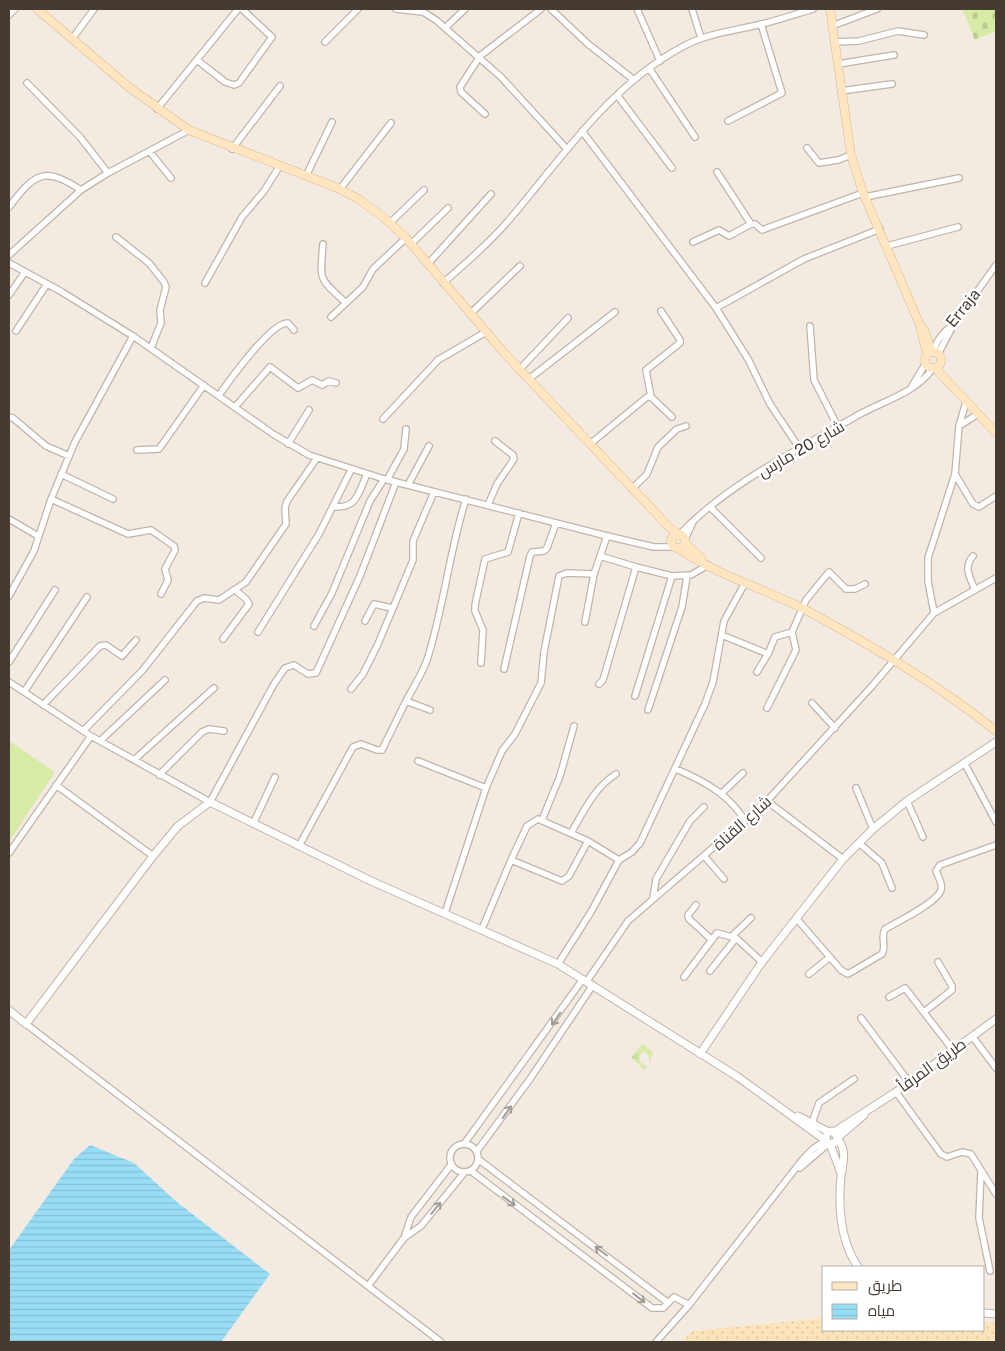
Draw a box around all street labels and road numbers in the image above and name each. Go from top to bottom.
street label: Erraja [942,285,984,331]
street label: شارع 20 مارس [754,417,849,483]
street label: شارع القناة [709,792,777,856]
street label: طريق المرفأ [894,1034,970,1097]

